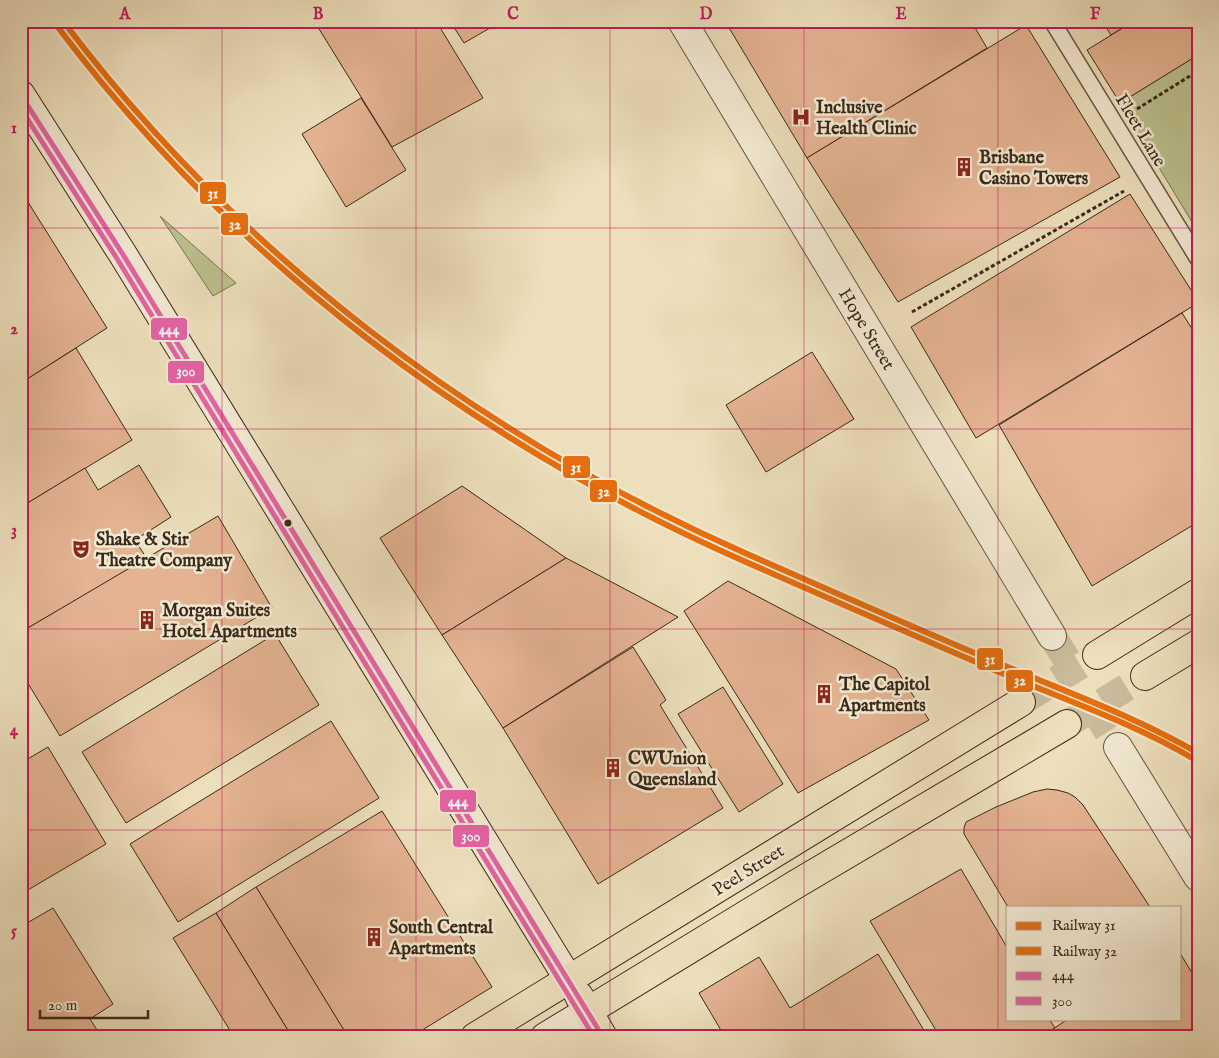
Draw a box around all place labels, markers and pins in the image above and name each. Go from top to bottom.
place label: Inclusive Health Clinic [816,97,917,141]
hospital icon: Inclusive Health Clinic [790,106,812,128]
place label: Brisbane Casino Towers [979,147,1089,191]
building icon: Brisbane Casino Towers [953,156,975,178]
unlabelled marker [283,518,293,528]
place label: Shake & Stir Theatre Company [95,529,233,573]
theatre icon: Shake & Stir Theatre Company [70,538,92,560]
place label: Morgan Suites Hotel Apartments [162,600,297,644]
building icon: Morgan Suites Hotel Apartments [136,609,158,631]
place label: The Capitol Apartments [838,674,931,718]
building icon: The Capitol Apartments [813,683,835,705]
place label: CWUnion Queensland [628,748,717,792]
building icon: CWUnion Queensland [602,757,624,779]
place label: South Central Apartments [388,917,494,961]
building icon: South Central Apartments [363,926,385,948]

